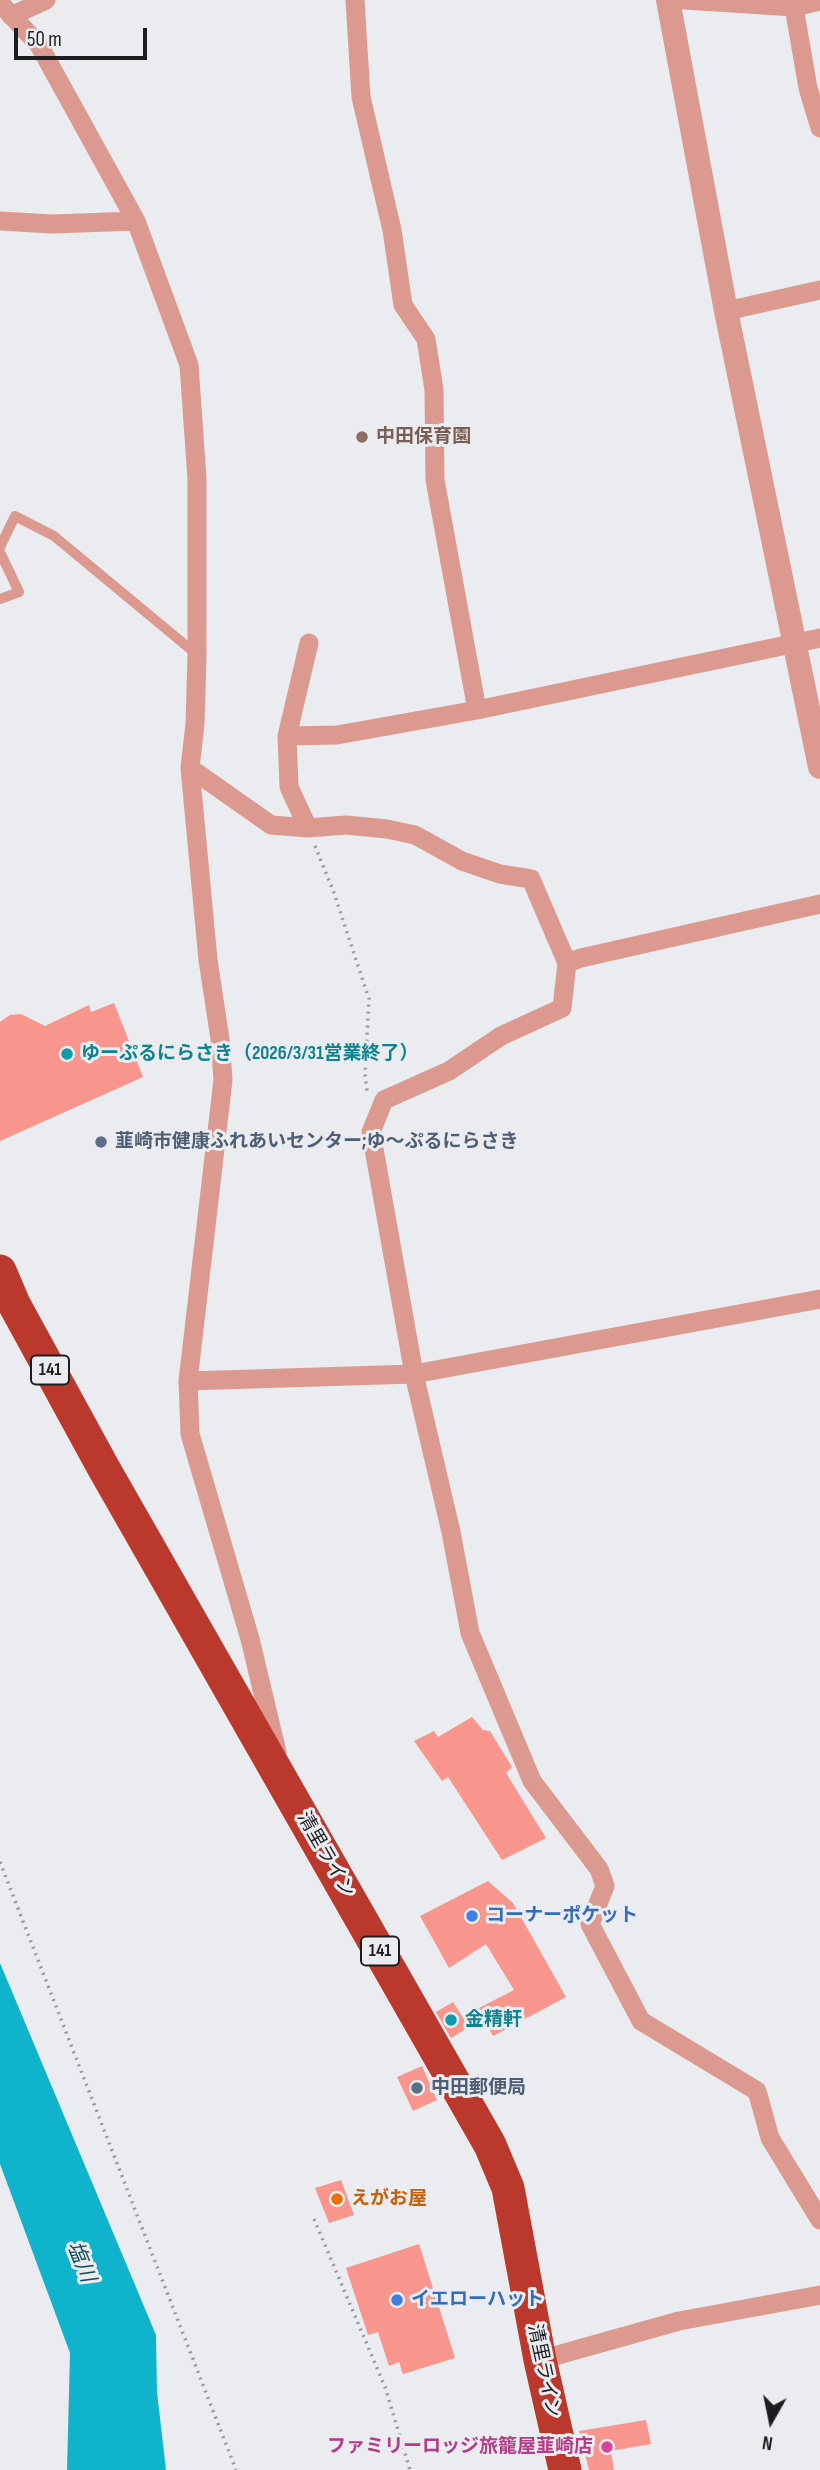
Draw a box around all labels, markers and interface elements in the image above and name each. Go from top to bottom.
scale bar [18,14,150,58]
text: 50 m [27,27,62,52]
place label: 中田保育園 [376,426,471,448]
marker: 中田保育園 [354,429,370,445]
place label: ゆーぷるにらさき（2026/3/31営業終了） [81,1043,419,1065]
marker: ゆーぷるにらさき（2026/3/31営業終了） [59,1046,75,1062]
place label: 韮崎市健康ふれあいセンター;ゆ～ぷるにらさき [115,1131,518,1153]
marker: 韮崎市健康ふれあいセンター;ゆ～ぷるにらさき [93,1134,109,1150]
road number: 141 [31,1356,69,1385]
street label: 清里ライン [291,1808,359,1902]
place label: コーナーポケット [486,1905,638,1927]
marker: コーナーポケット [464,1908,480,1924]
road number: 141 [361,1937,399,1966]
place label: 金精軒 [465,2009,522,2031]
marker: 金精軒 [443,2012,459,2028]
place label: 中田郵便局 [431,2077,526,2099]
marker: 中田郵便局 [409,2080,425,2096]
place label: えがお屋 [351,2188,427,2210]
marker: えがお屋 [329,2191,345,2207]
water label: 塩川 [60,2238,100,2286]
place label: イエローハット [411,2289,544,2311]
marker: イエローハット [389,2292,405,2308]
street label: 清里ライン [522,2322,564,2420]
north arrow [736,2386,806,2456]
text: N [761,2430,774,2454]
place label: ファミリーロッジ旅籠屋韮崎店 [327,2436,593,2458]
marker: ファミリーロッジ旅籠屋韮崎店 [599,2439,615,2455]

